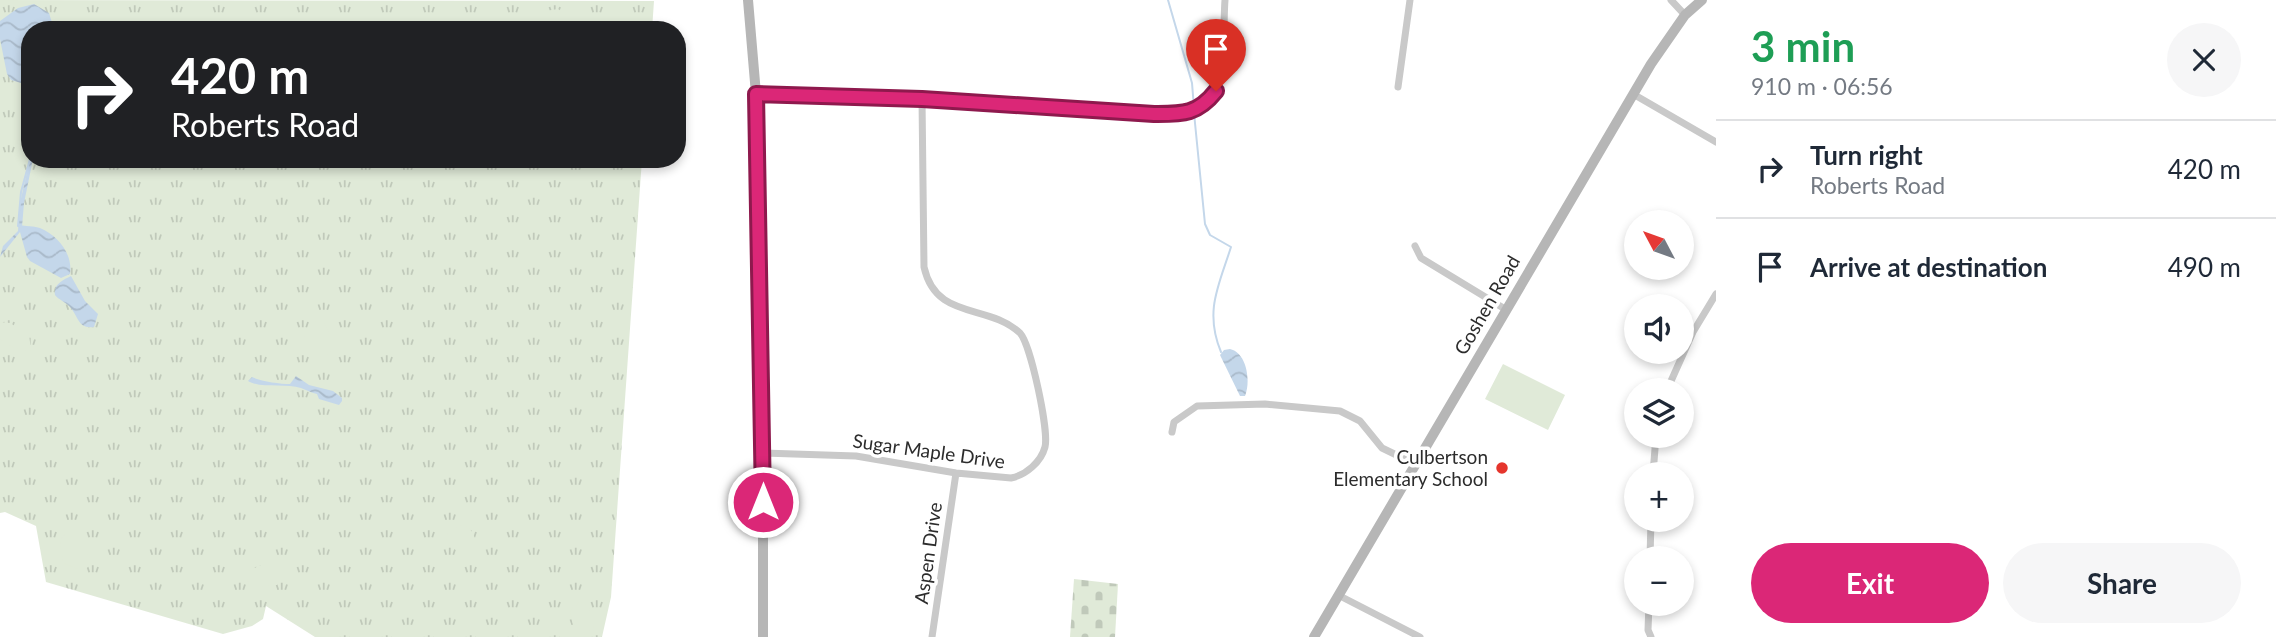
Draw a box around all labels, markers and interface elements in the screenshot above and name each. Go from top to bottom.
pin [1186,19,1246,91]
text: 3 min [1751,21,1855,71]
button: close [2167,23,2241,97]
icon: arrive [1197,30,1235,68]
text: 420 m [171,46,309,104]
icon: right [56,49,147,140]
text: 910 m · 06:56 [1751,72,1893,100]
text: Roberts Road [171,105,359,144]
text: Turn right [1810,139,1923,171]
icon: right [1751,150,1789,188]
text: 420 m [2168,153,2241,185]
text: Roberts Road [1810,171,1945,199]
north arrow [1624,210,1694,280]
map controls [1624,210,1694,616]
icon: arrive [1751,248,1789,286]
street label: Goshen Road [1449,251,1524,359]
text: Arrive at destination [1810,251,2047,283]
text: 490 m [2168,251,2241,283]
button: sound [1624,294,1694,364]
button: layers [1624,378,1694,448]
street label: Sugar Maple Drive [851,428,1007,473]
place label: Culbertson Elementary School [1333,445,1488,490]
marker: Culbertson Elementary School [1494,460,1510,476]
button: + [1624,462,1694,532]
position arrow [726,465,800,539]
street label: Aspen Drive [909,501,946,605]
button: Exit [1751,543,1989,623]
button: Share [2003,543,2241,623]
button: − [1624,546,1694,616]

